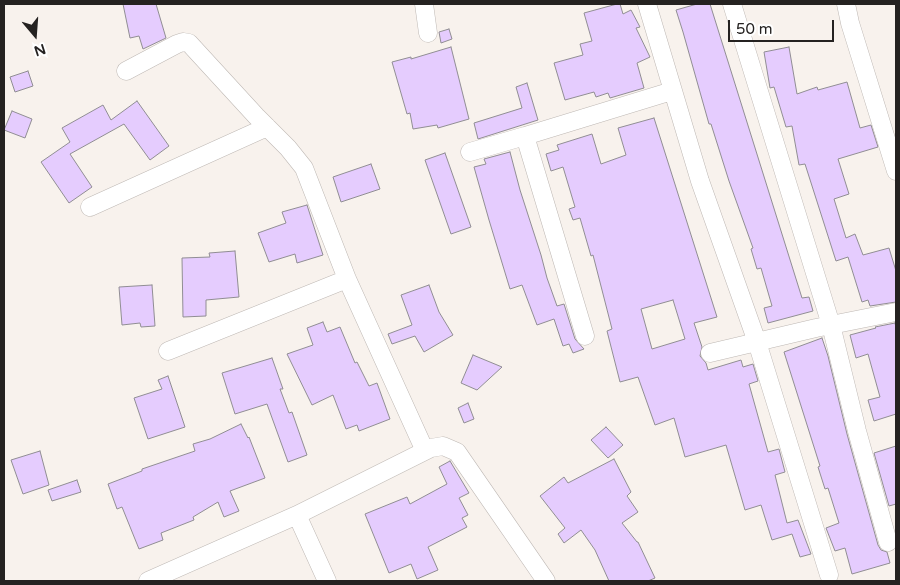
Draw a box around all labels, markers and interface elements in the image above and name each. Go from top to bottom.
north arrow [10,10,60,60]
scale bar [730,10,836,42]
text: 50 m [736,20,773,38]
text: N [32,40,48,60]

